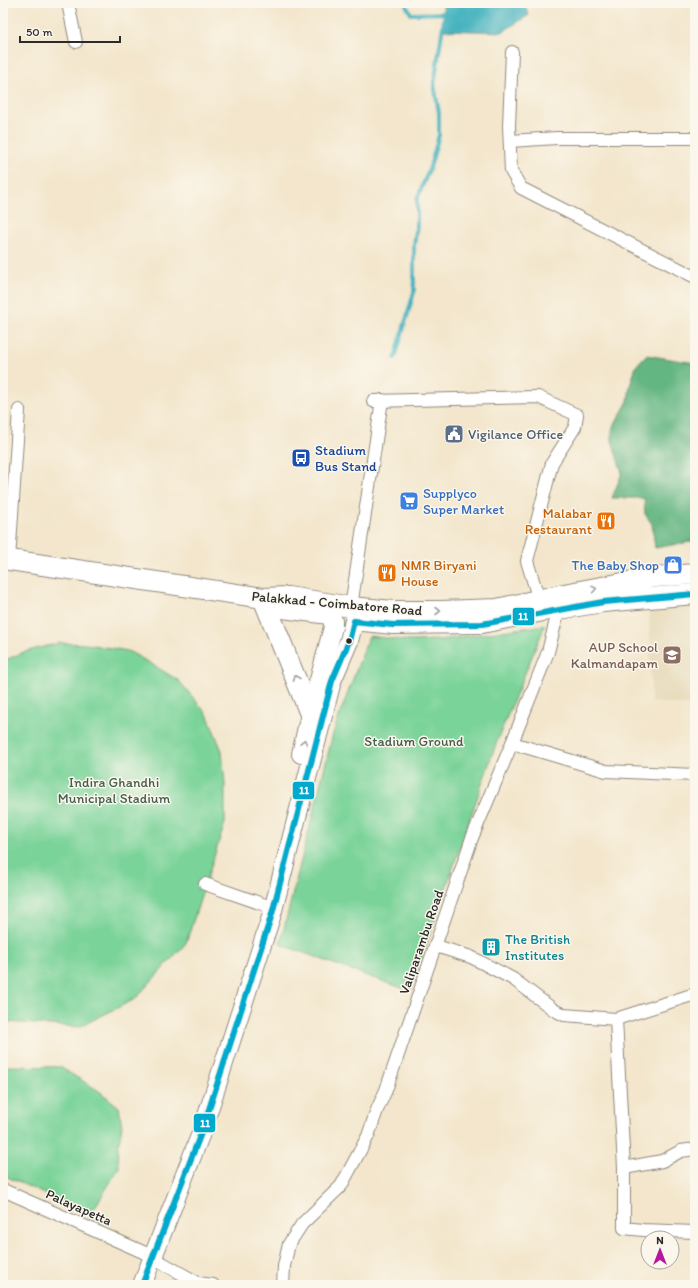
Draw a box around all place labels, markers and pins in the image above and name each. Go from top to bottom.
public building icon: Vigilance Office [443,423,465,445]
place label: Vigilance Office [468,426,563,443]
place label: Stadium Bus Stand [315,442,377,475]
bus stop icon: Stadium Bus Stand [290,447,312,469]
place label: Supplyco Super Market [423,485,504,518]
supermarket icon: Supplyco Super Market [398,490,420,512]
place label: Malabar Restaurant [525,505,592,538]
restaurant icon: Malabar Restaurant [595,510,617,532]
shop icon: The Baby Shop [662,554,684,576]
place label: NMR Biryani House [401,557,477,590]
place label: The Baby Shop [572,557,659,574]
restaurant icon: NMR Biryani House [376,562,398,584]
unlabelled marker [344,636,354,646]
place label: AUP School Kalmandapam [571,639,658,672]
school or university icon: AUP School Kalmandapam [661,644,683,666]
place label: The British Institutes [505,931,570,964]
building icon: The British Institutes [480,936,502,958]

